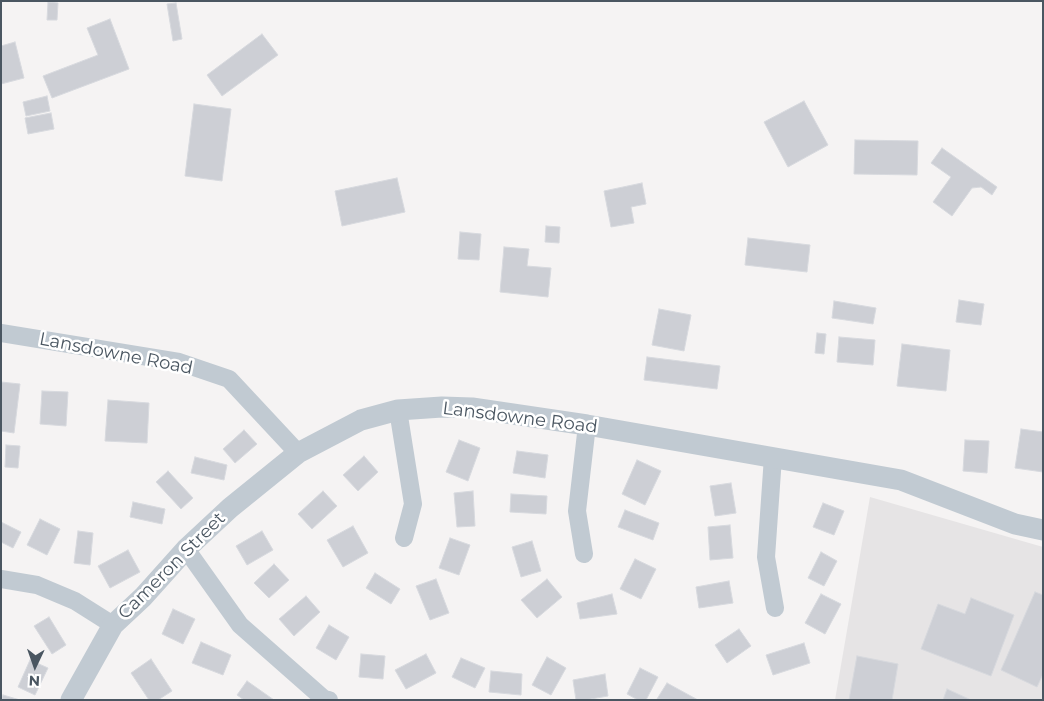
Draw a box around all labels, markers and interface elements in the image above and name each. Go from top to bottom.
street label: Lansdowne Road [37,329,195,379]
street label: Lansdowne Road [441,398,599,438]
street label: Cameron Street [114,508,230,624]
north arrow [10,641,60,691]
text: N [28,672,40,690]

